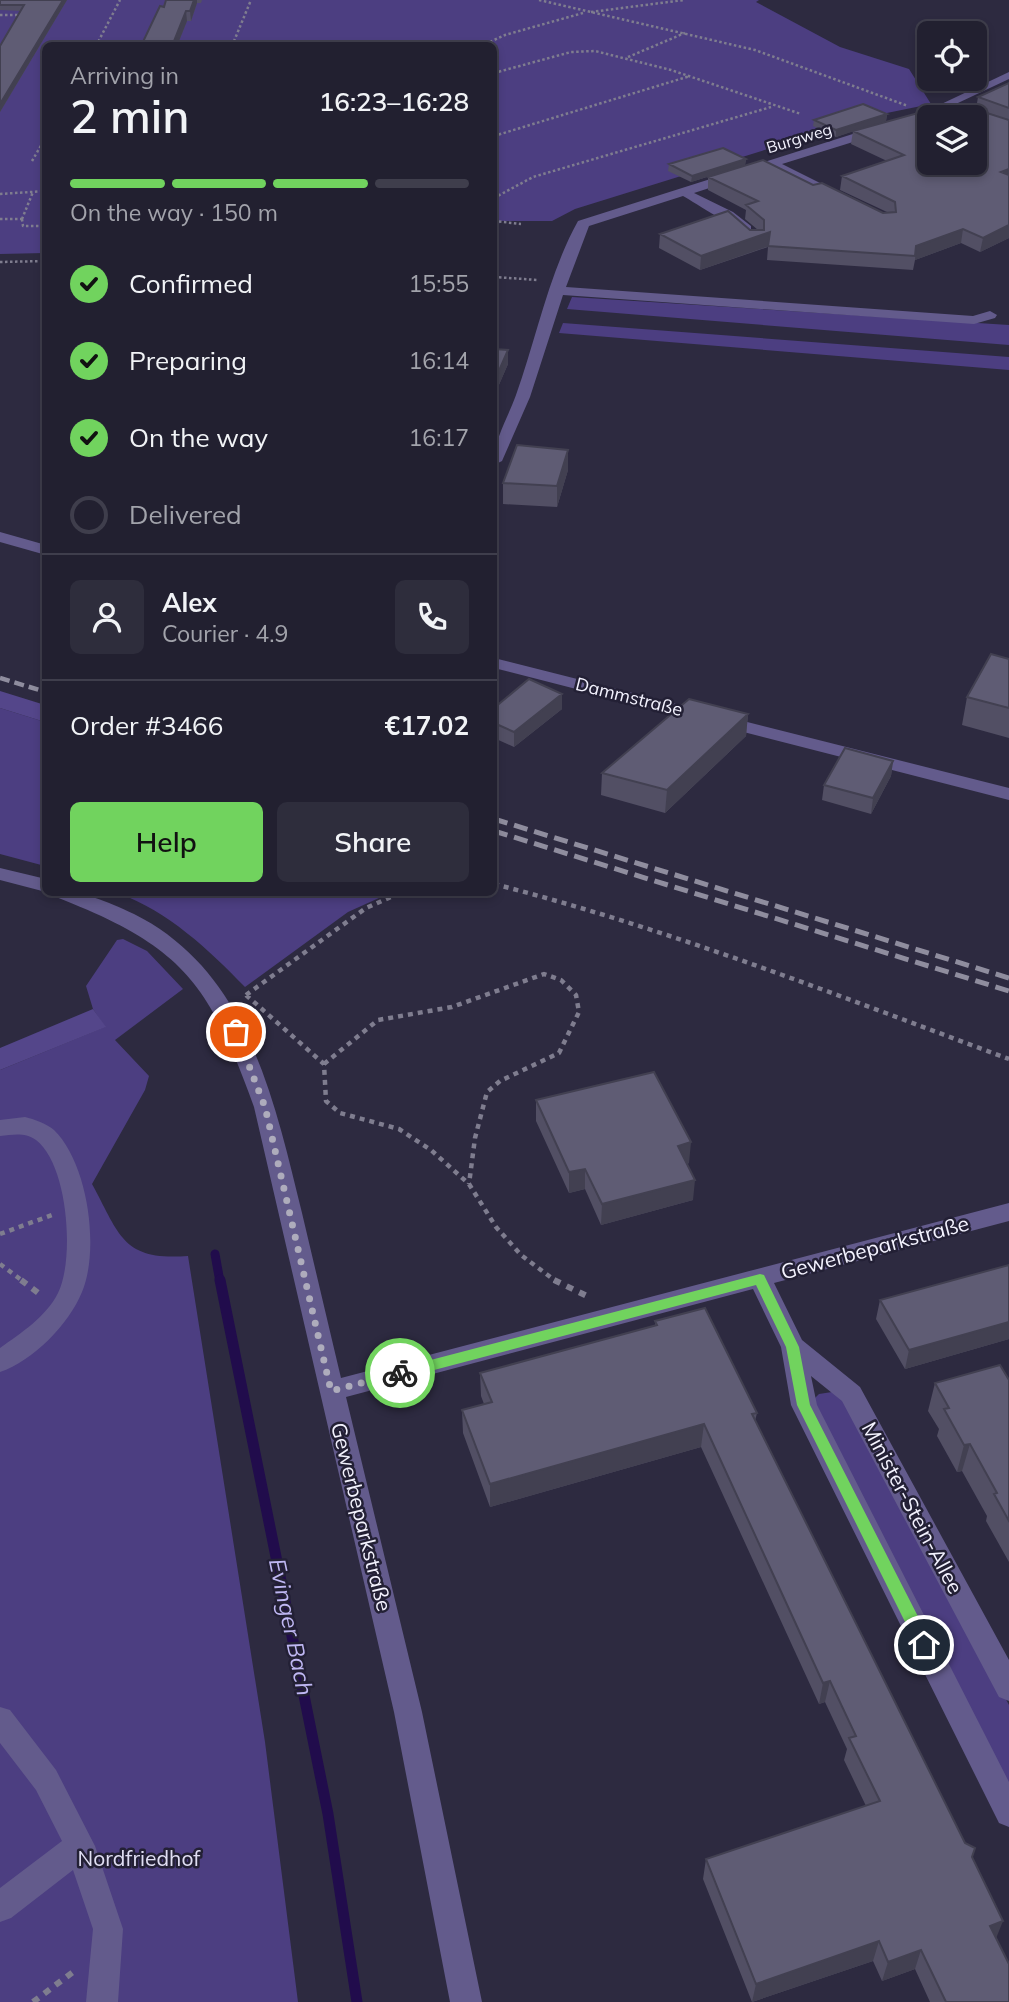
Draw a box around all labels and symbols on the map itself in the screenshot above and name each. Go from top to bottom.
street label: Burgweg [764,119,834,157]
street label: Dammstraße [573,672,685,721]
pin [206,1002,266,1062]
street label: Gewerbeparkstraße [778,1209,972,1285]
courier [365,1338,435,1408]
street label: Minister-Stein-Allee [857,1417,969,1598]
street label: Gewerbeparkstraße [326,1420,398,1614]
water label: Evinger Bach [263,1556,320,1698]
pin [894,1615,954,1675]
park label: Nordfriedhof [78,1845,201,1871]

